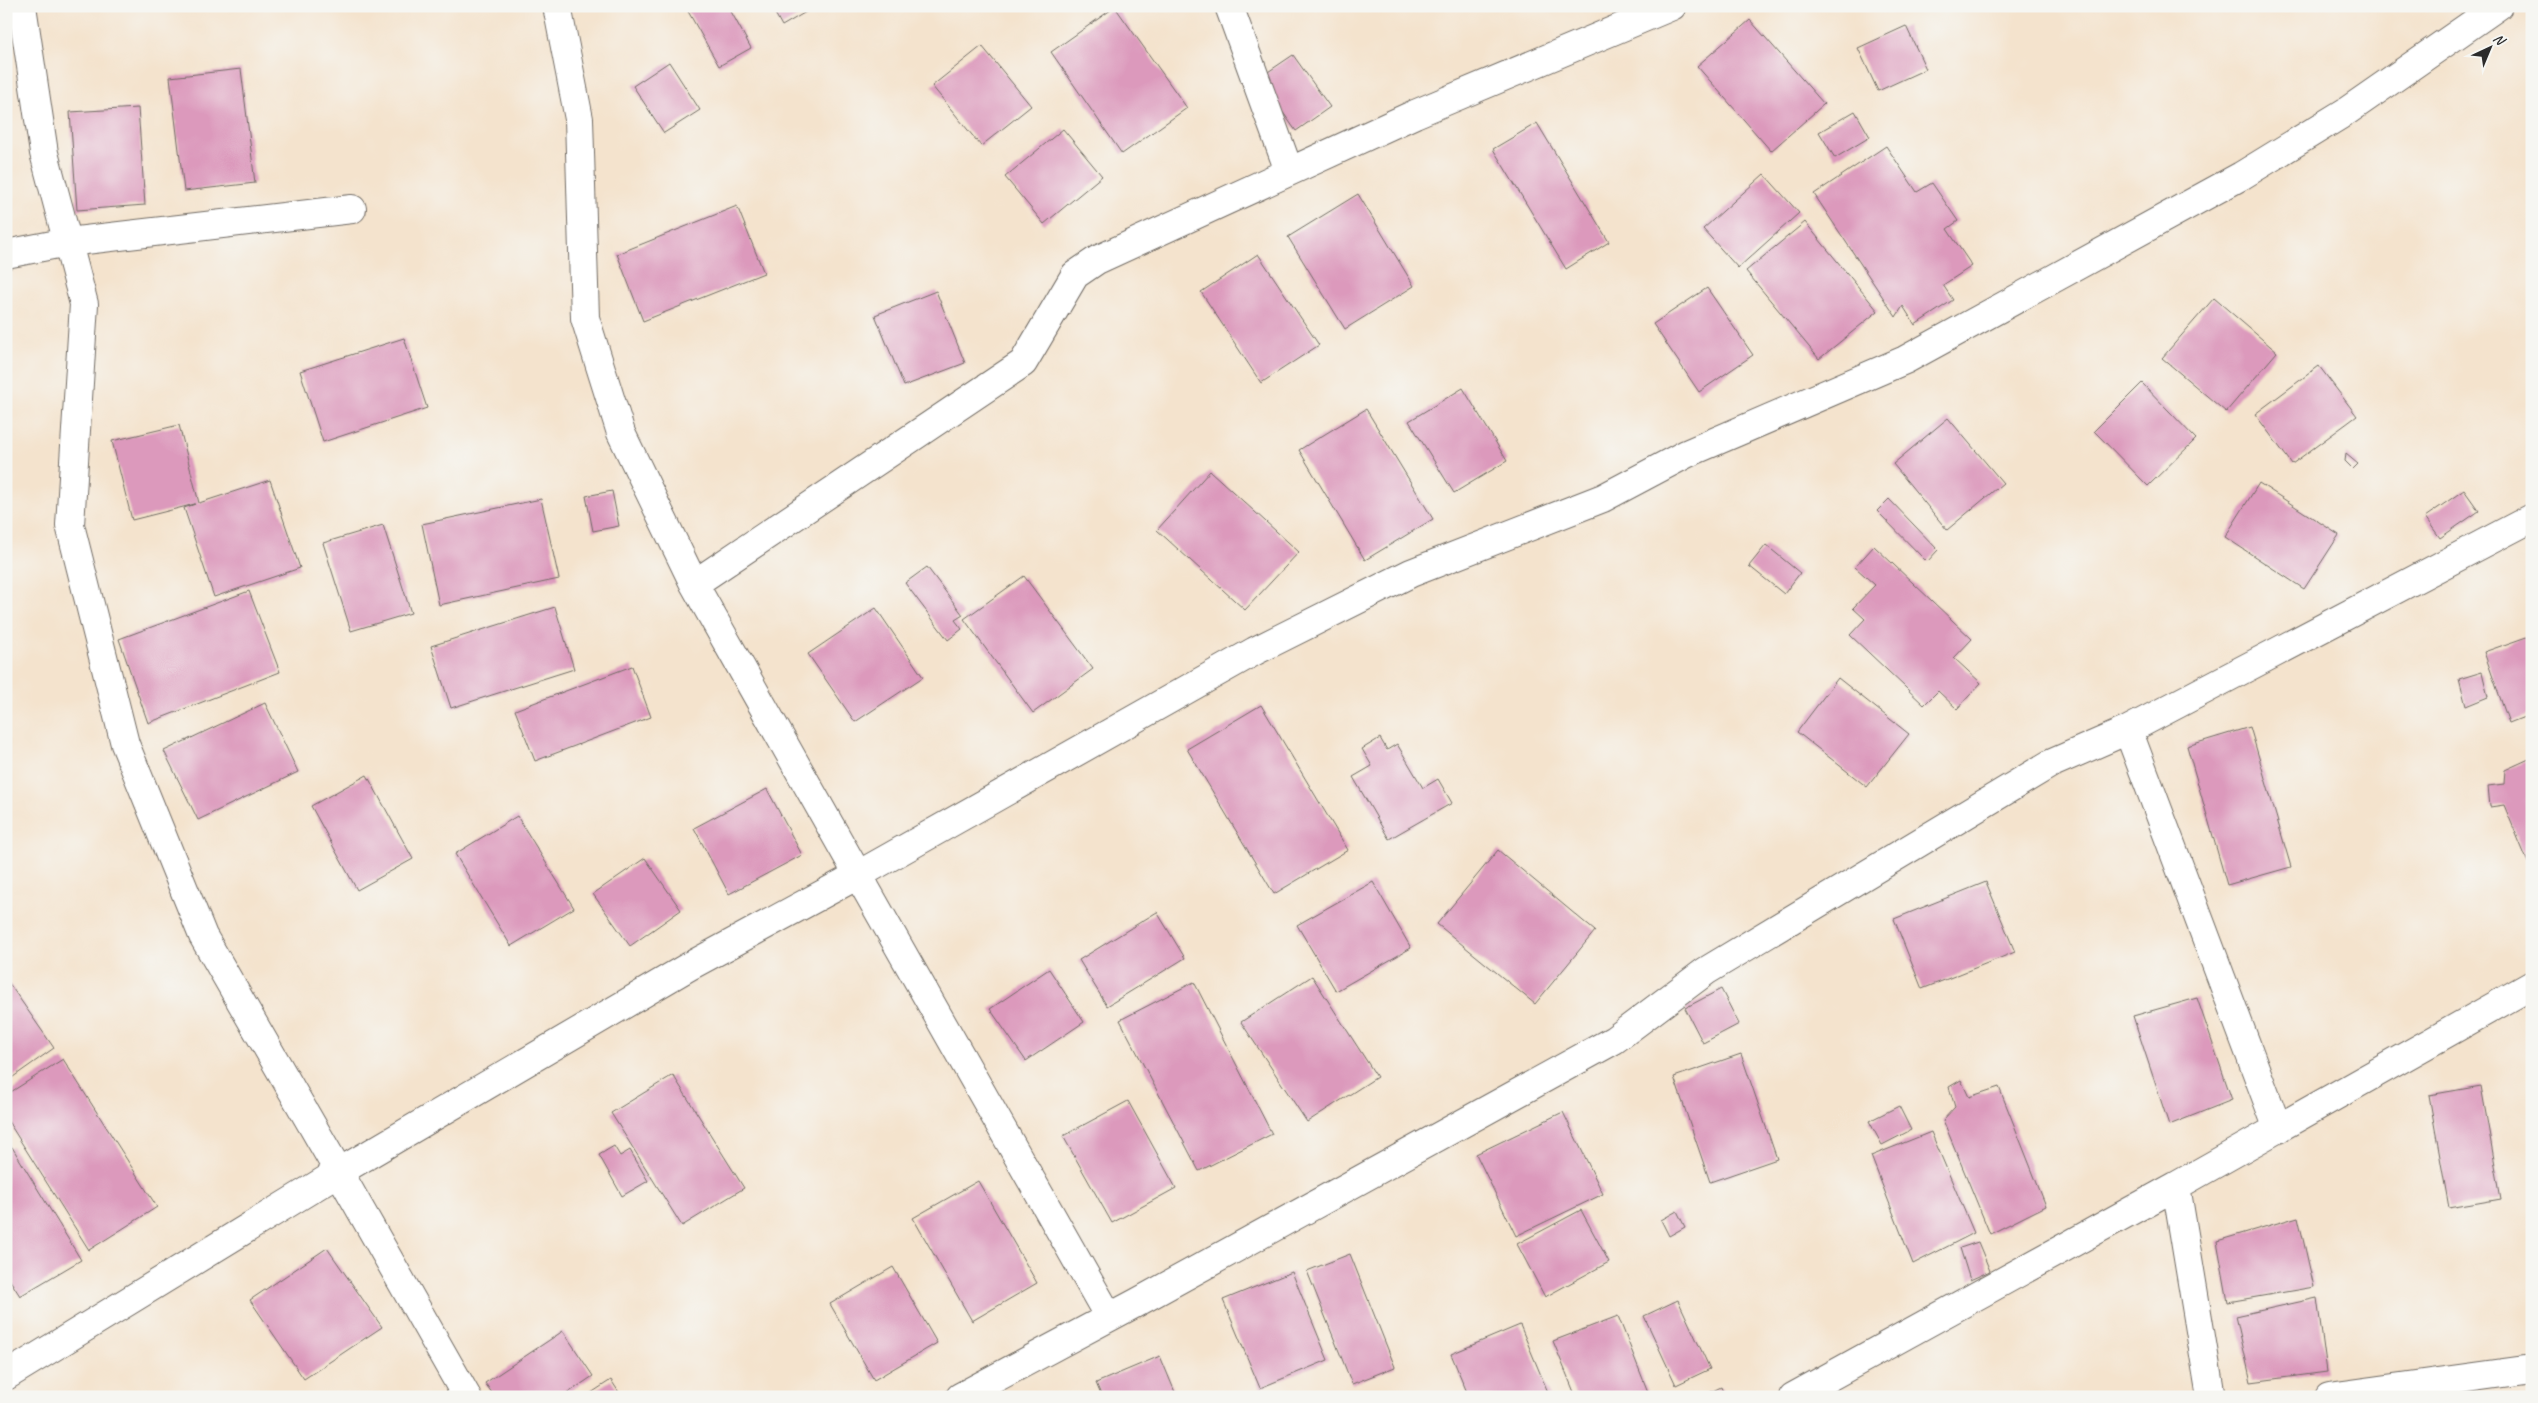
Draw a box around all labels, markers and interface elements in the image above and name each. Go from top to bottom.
north arrow [2466,22,2516,72]
text: N [2490,30,2509,50]

